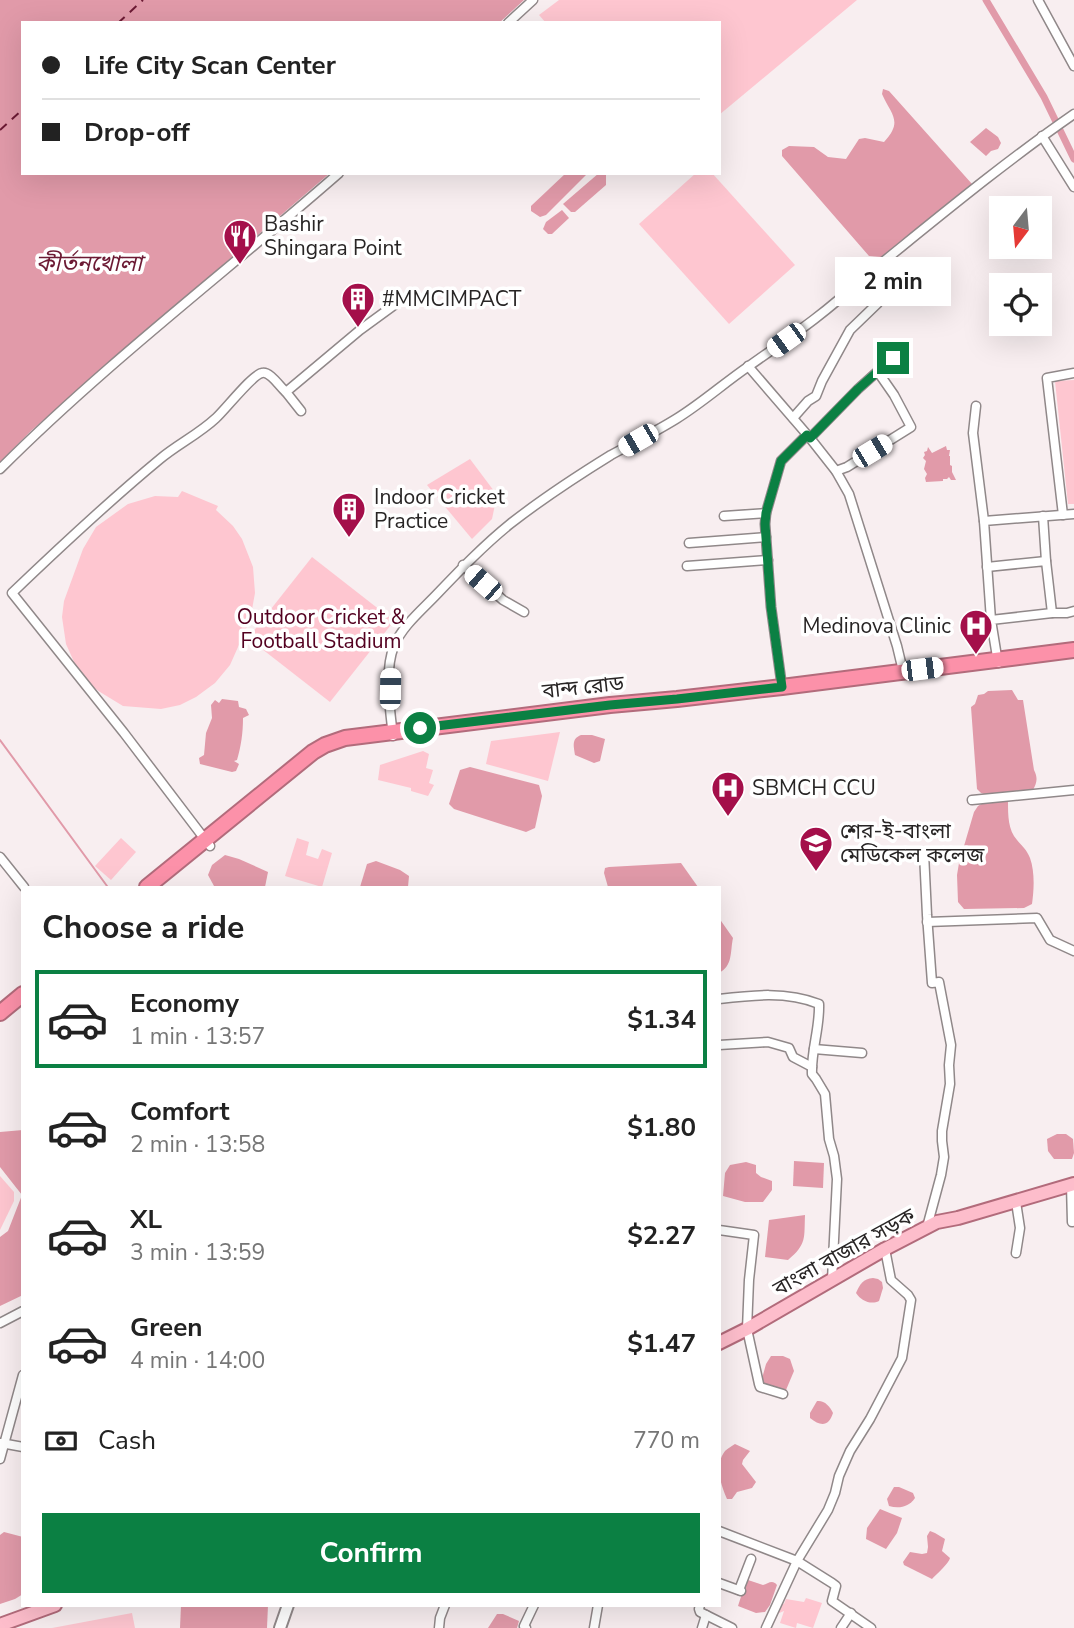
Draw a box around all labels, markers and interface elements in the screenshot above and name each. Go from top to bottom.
text: Life City Scan Center [84,48,336,83]
text: Drop-off [84,115,190,150]
north arrow [989,196,1052,259]
map controls [989,196,1052,336]
place label: Bashir Shingara Point [264,210,402,262]
restaurant icon: Bashir Shingara Point [221,217,259,266]
water label: কীর্তনখোলা [36,248,146,279]
callout: 2 min [835,256,951,306]
text: 2 min [863,266,923,297]
button: locate [989,273,1052,336]
building icon: #MMCIMPACT [339,280,377,329]
place label: #MMCIMPACT [382,285,522,313]
car [763,319,810,361]
route end [877,342,909,374]
car [615,420,662,460]
car [849,431,896,471]
place label: Indoor Cricket Practice [374,483,505,535]
building icon: Indoor Cricket Practice [330,490,368,539]
car [461,561,506,605]
park label: Outdoor Cricket & Football Stadium [237,603,406,655]
hospital icon: Medinova Clinic [957,607,995,656]
place label: Medinova Clinic [802,612,951,640]
car [900,656,945,682]
car [380,668,401,710]
street label: বান্দ রোড [540,669,626,705]
route start [404,712,436,744]
hospital icon: SBMCH CCU [709,769,747,818]
place label: SBMCH CCU [752,774,876,802]
place label: শের-ই-বাংলা মেডিকেল কলেজ [840,817,985,869]
school or university icon: শের-ই-বাংলা মেডিকেল কলেজ [797,824,835,873]
text: Choose a ride [42,906,244,949]
text: Economy [130,986,239,1021]
icon: car [46,988,109,1051]
text: $1.34 [627,1002,696,1037]
text: 1 min · 13:57 [130,1021,265,1052]
text: Comfort [130,1094,230,1129]
icon: car [46,1096,109,1159]
text: $1.80 [627,1110,696,1145]
text: 2 min · 13:58 [130,1129,265,1160]
street label: বাংলা বাজার সড়ক [767,1201,921,1303]
text: XL [130,1202,162,1237]
icon: car [46,1204,109,1267]
text: $2.27 [627,1218,696,1253]
text: 3 min · 13:59 [130,1237,265,1268]
text: Green [130,1310,203,1345]
icon: car [46,1312,109,1375]
text: $1.47 [627,1326,696,1361]
text: 4 min · 14:00 [130,1345,265,1376]
icon: cash [42,1422,80,1460]
text: Cash [98,1423,156,1458]
text: 770 m [633,1425,700,1456]
button: Confirm [42,1513,700,1593]

